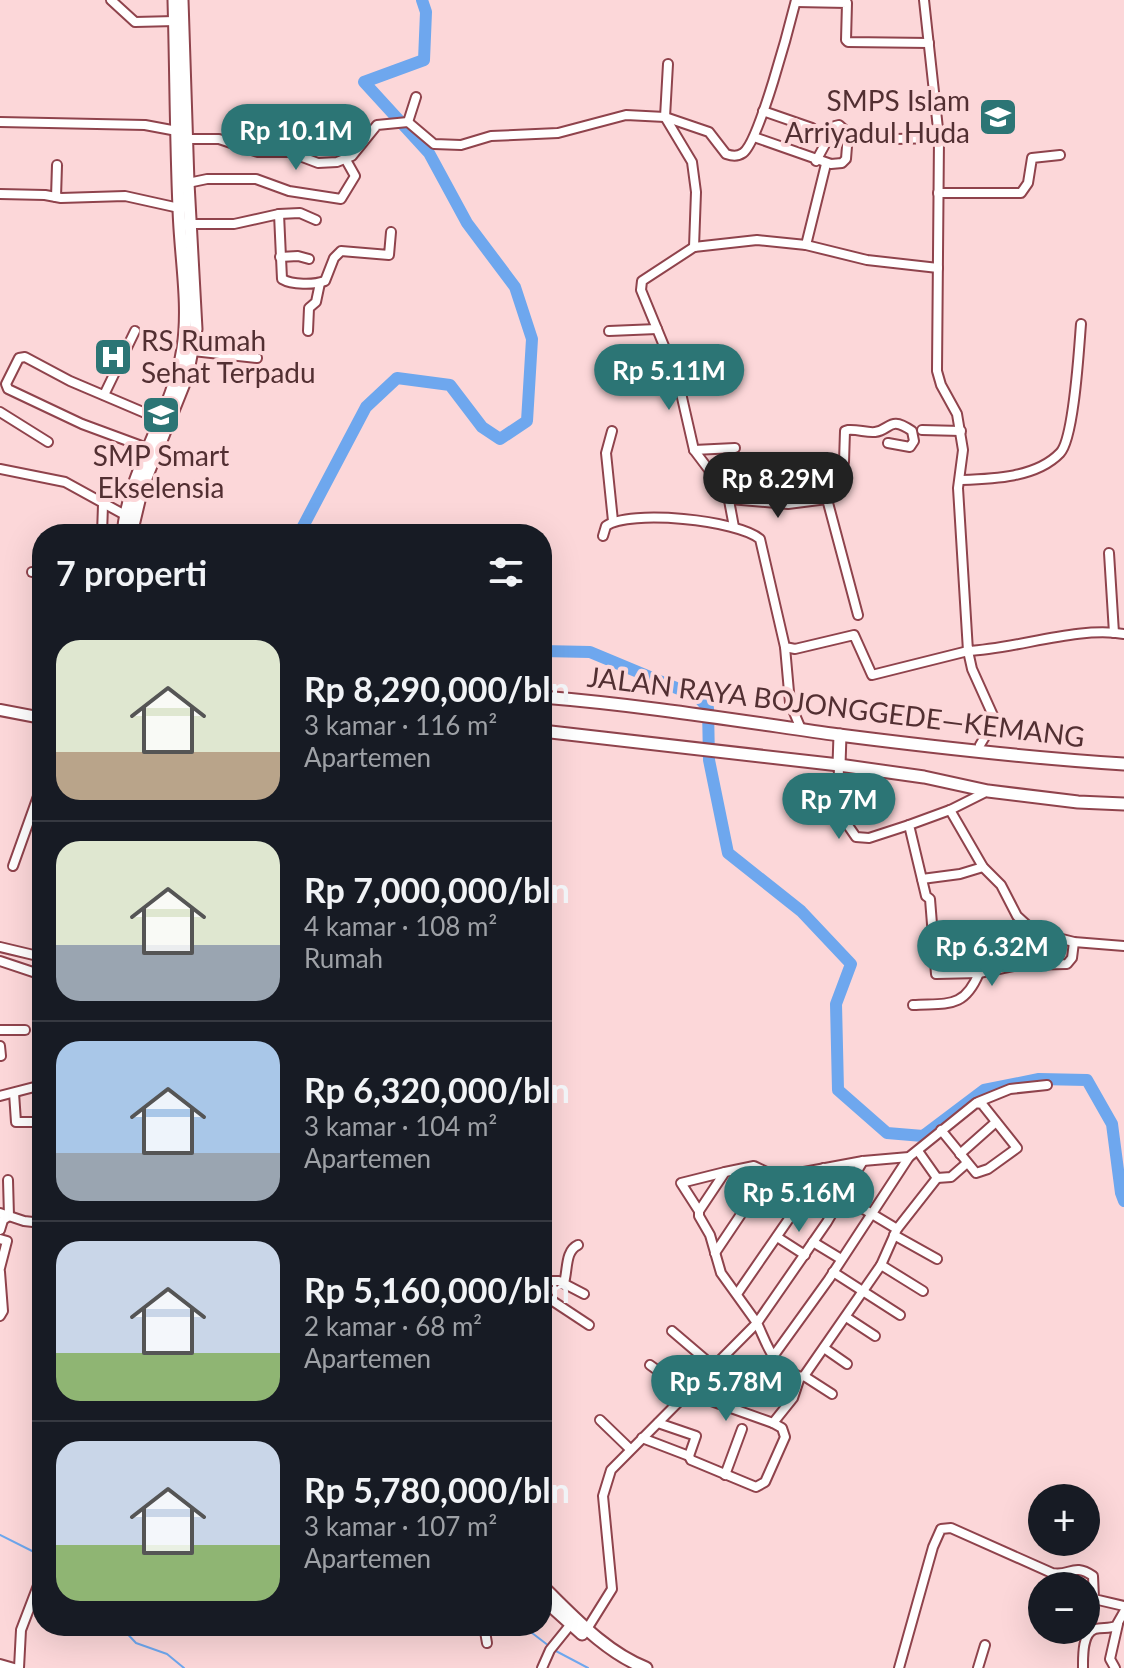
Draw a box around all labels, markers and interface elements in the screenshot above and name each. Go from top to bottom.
place label: SMPS Islam Arriyadul Huda [785,83,970,149]
school or university icon: SMPS Islam Arriyadul Huda [977,96,1019,138]
pin: Rp 10.1M [213,104,379,172]
text: Rp 10.1M [239,114,353,146]
place label: RS Rumah Sehat Terpadu [141,323,316,389]
hospital icon: RS Rumah Sehat Terpadu [92,336,134,378]
pin: Rp 5.11M [586,344,752,412]
text: Rp 5.11M [612,354,726,386]
school or university icon: SMP Smart Ekselensia [140,394,182,436]
place label: SMP Smart Ekselensia [93,438,229,504]
pin: Rp 8.29M [695,452,861,520]
text: Rp 8.29M [721,462,835,494]
icon: filters [484,550,528,594]
text: 7 properti [56,552,207,593]
street label: JALAN RAYA BOJONGGEDE—KEMANG [585,659,1087,753]
text: Rp 8,290,000/bln [304,668,570,709]
icon: home [120,672,216,768]
text: 3 kamar · 116 m² [304,709,497,741]
text: Apartemen [304,741,431,773]
pin: Rp 7M [783,773,895,841]
text: Rp 7M [800,783,878,815]
text: Rp 7,000,000/bln [304,869,570,910]
icon: home [120,873,216,969]
text: 4 kamar · 108 m² [304,910,497,942]
pin: Rp 6.32M [909,920,1075,988]
text: Rp 6.32M [935,930,1049,962]
text: Rumah [304,942,383,974]
text: Rp 6,320,000/bln [304,1069,570,1110]
icon: home [120,1073,216,1169]
text: 3 kamar · 104 m² [304,1110,497,1142]
text: Apartemen [304,1142,431,1174]
pin: Rp 5.16M [716,1166,882,1234]
text: Rp 5.16M [742,1176,856,1208]
text: Rp 5,160,000/bln [304,1269,570,1310]
icon: home [120,1273,216,1369]
text: 2 kamar · 68 m² [304,1310,482,1342]
text: Apartemen [304,1342,431,1374]
pin: Rp 5.78M [643,1355,809,1423]
text: Rp 5.78M [669,1365,783,1397]
text: Rp 5,780,000/bln [304,1469,570,1510]
icon: home [120,1473,216,1569]
map controls [1028,1484,1100,1644]
button: + [1028,1484,1100,1556]
text: 3 kamar · 107 m² [304,1510,497,1542]
text: Apartemen [304,1542,431,1574]
button: − [1028,1572,1100,1644]

